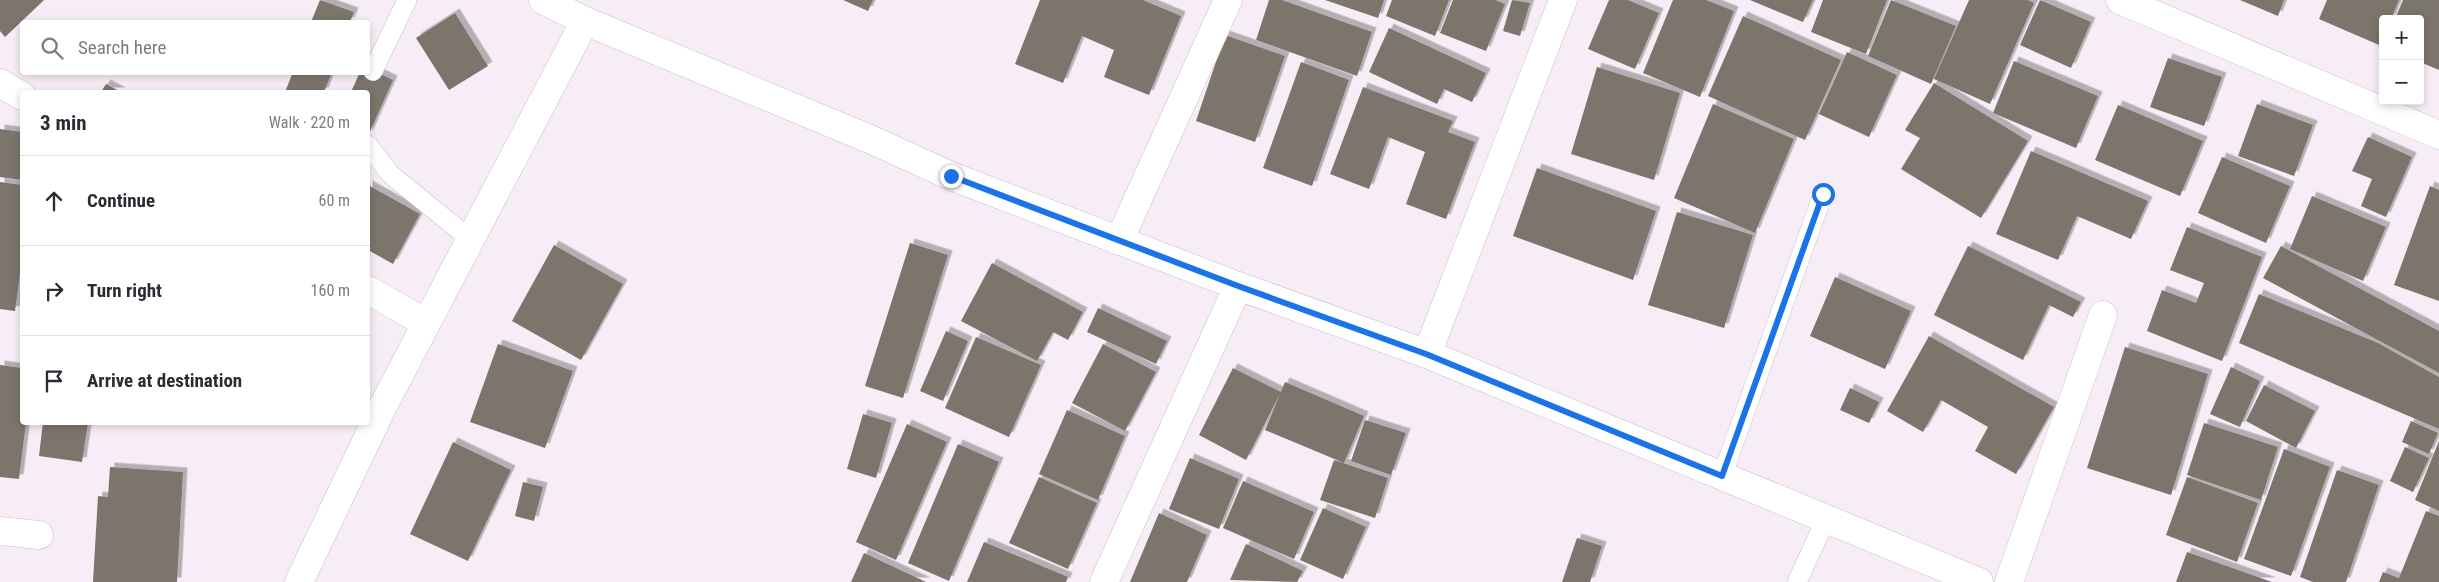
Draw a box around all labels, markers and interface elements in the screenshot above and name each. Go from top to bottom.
map controls [2379,15,2424,105]
button: + [2379,15,2424,60]
search box [20,20,370,75]
icon: search [38,34,66,62]
text: Search here [78,36,166,59]
button: − [2379,60,2424,105]
text: 3 min [40,111,87,135]
text: Walk · 220 m [269,113,350,132]
route end [940,165,963,188]
route start [1812,183,1835,206]
icon: ahead [40,187,68,215]
text: Continue [87,189,155,212]
text: 60 m [318,191,350,210]
icon: right [40,277,68,305]
text: Turn right [87,279,162,302]
text: 160 m [311,281,350,300]
icon: arrive [40,367,68,395]
text: Arrive at destination [87,369,242,392]

